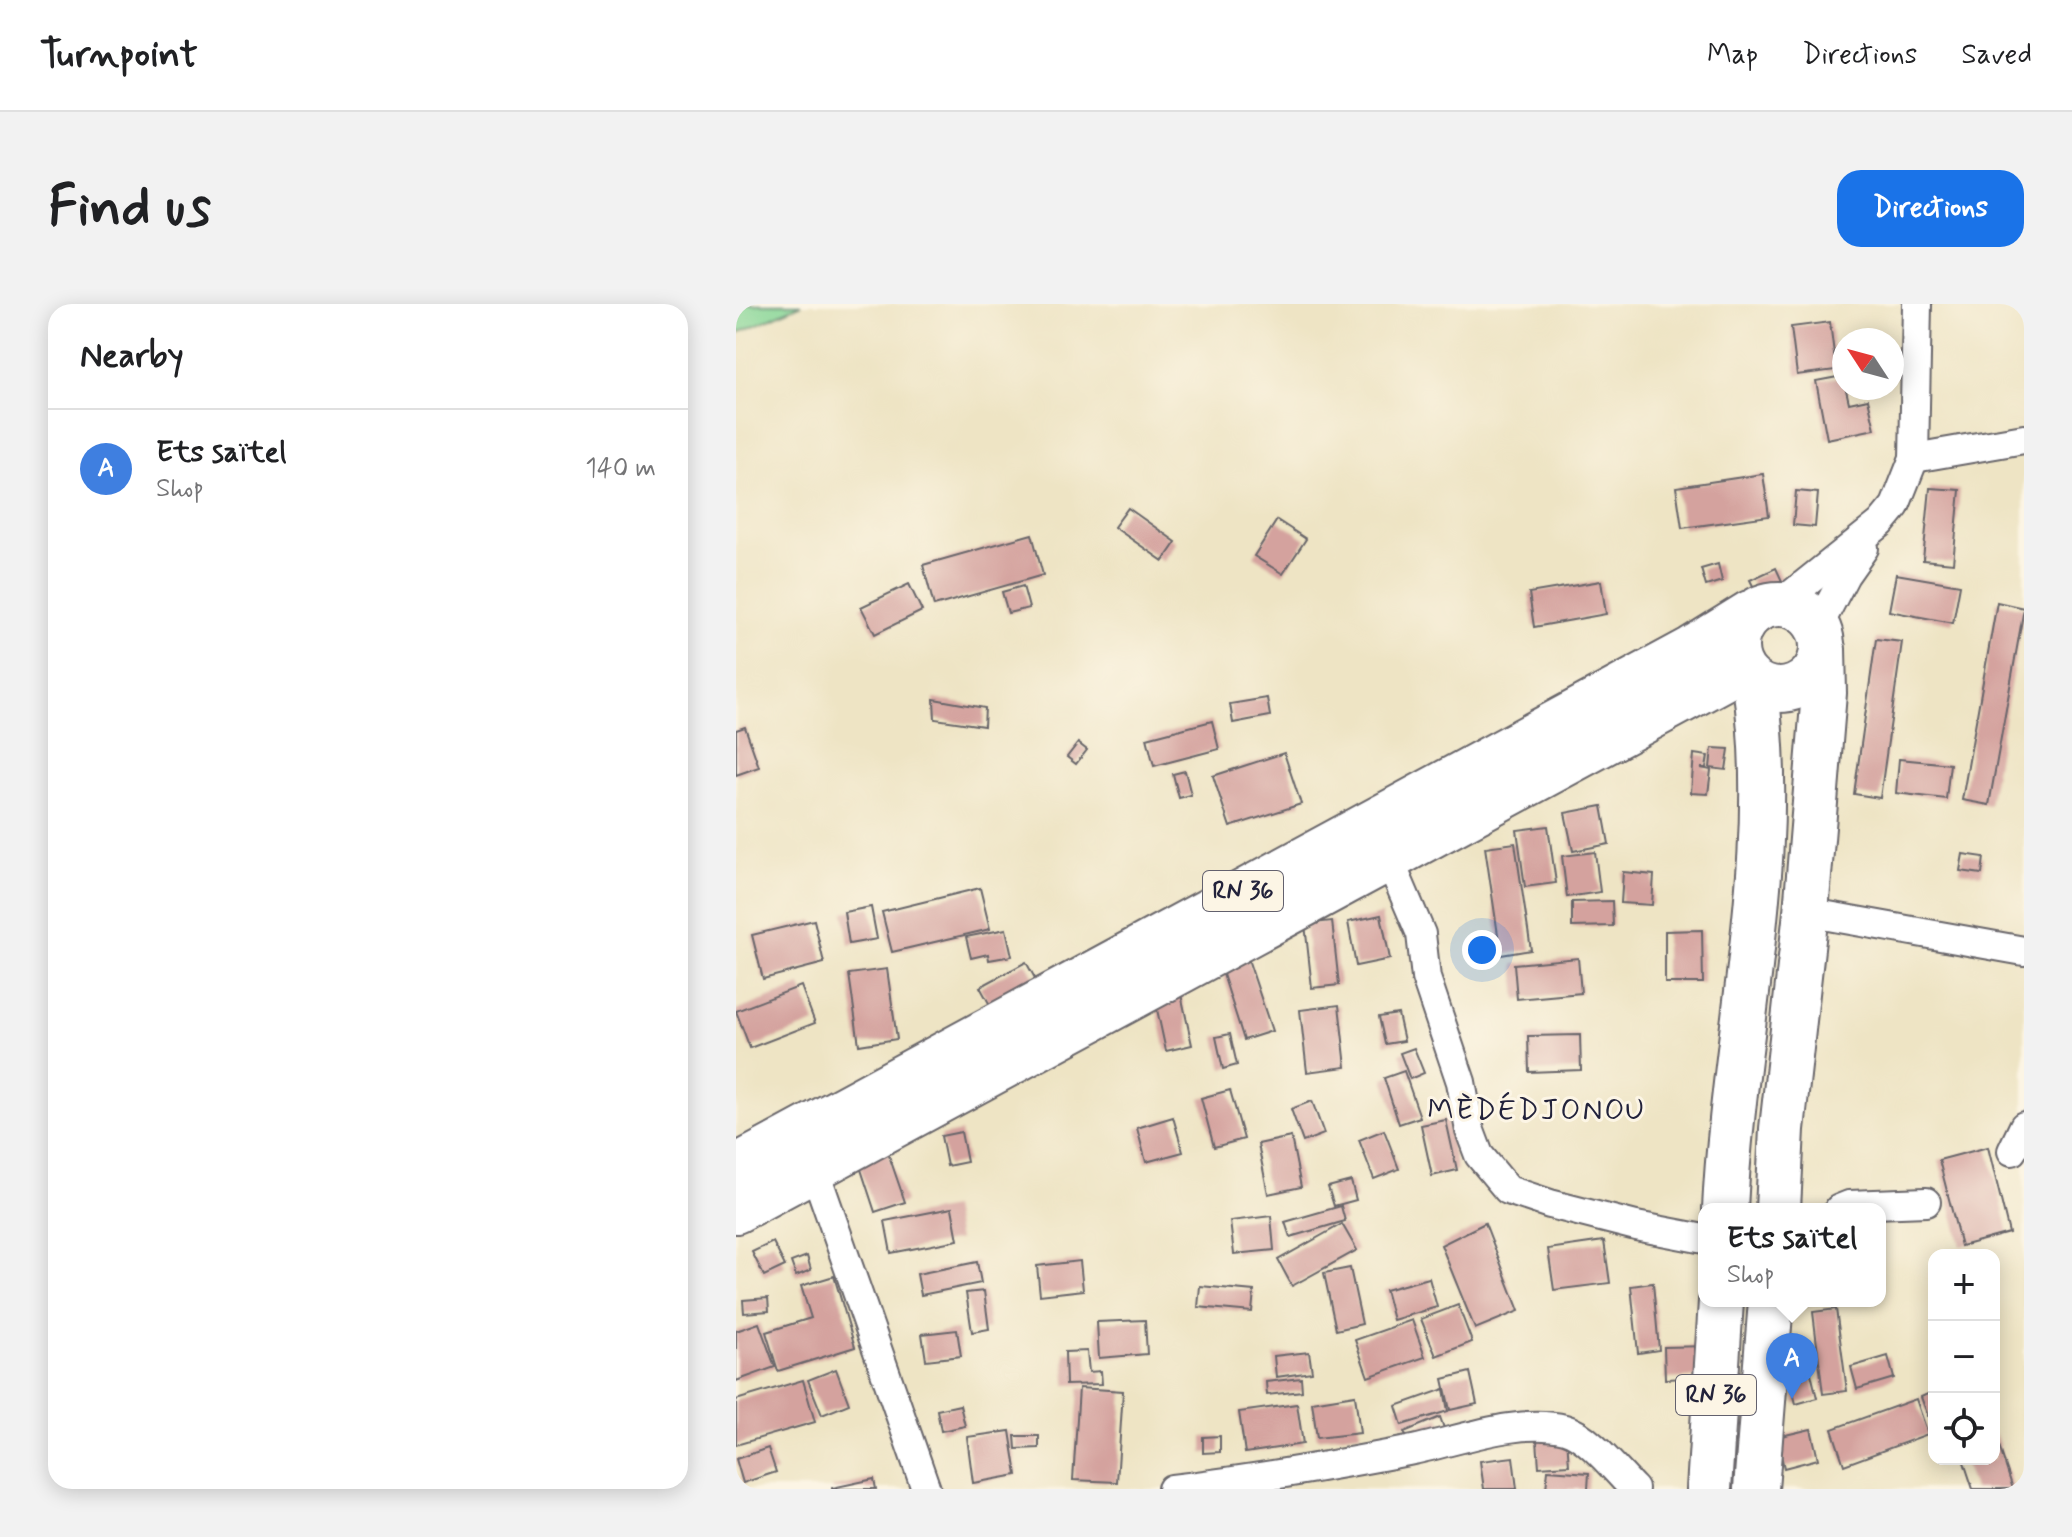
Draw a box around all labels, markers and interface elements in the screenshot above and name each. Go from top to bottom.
text: Turnpoint [40,31,198,80]
text: Map [1707,37,1758,74]
text: Directions [1802,37,1917,74]
text: Saved [1961,37,2032,74]
button: Directions [1837,170,2024,247]
text: Find us [48,172,211,245]
north arrow [1832,328,1904,400]
text: Nearby [80,334,184,379]
text: Ets saïtel [156,433,287,472]
text: A [97,452,115,486]
text: 140 m [585,452,656,486]
text: Shop [156,472,204,506]
road number: RN 36 [1203,871,1283,911]
your location [1462,930,1502,970]
district label: MÈDÉDJONOU [1427,1091,1647,1130]
popup [1698,1203,1886,1307]
text: Ets saïtel [1727,1219,1857,1258]
map controls [1928,1249,2000,1465]
button: + [1928,1249,2000,1321]
text: Shop [1727,1258,1774,1292]
button: − [1928,1321,2000,1393]
pin: A [1766,1333,1818,1399]
road number: RN 36 [1676,1375,1756,1415]
button: locate [1928,1393,2000,1465]

